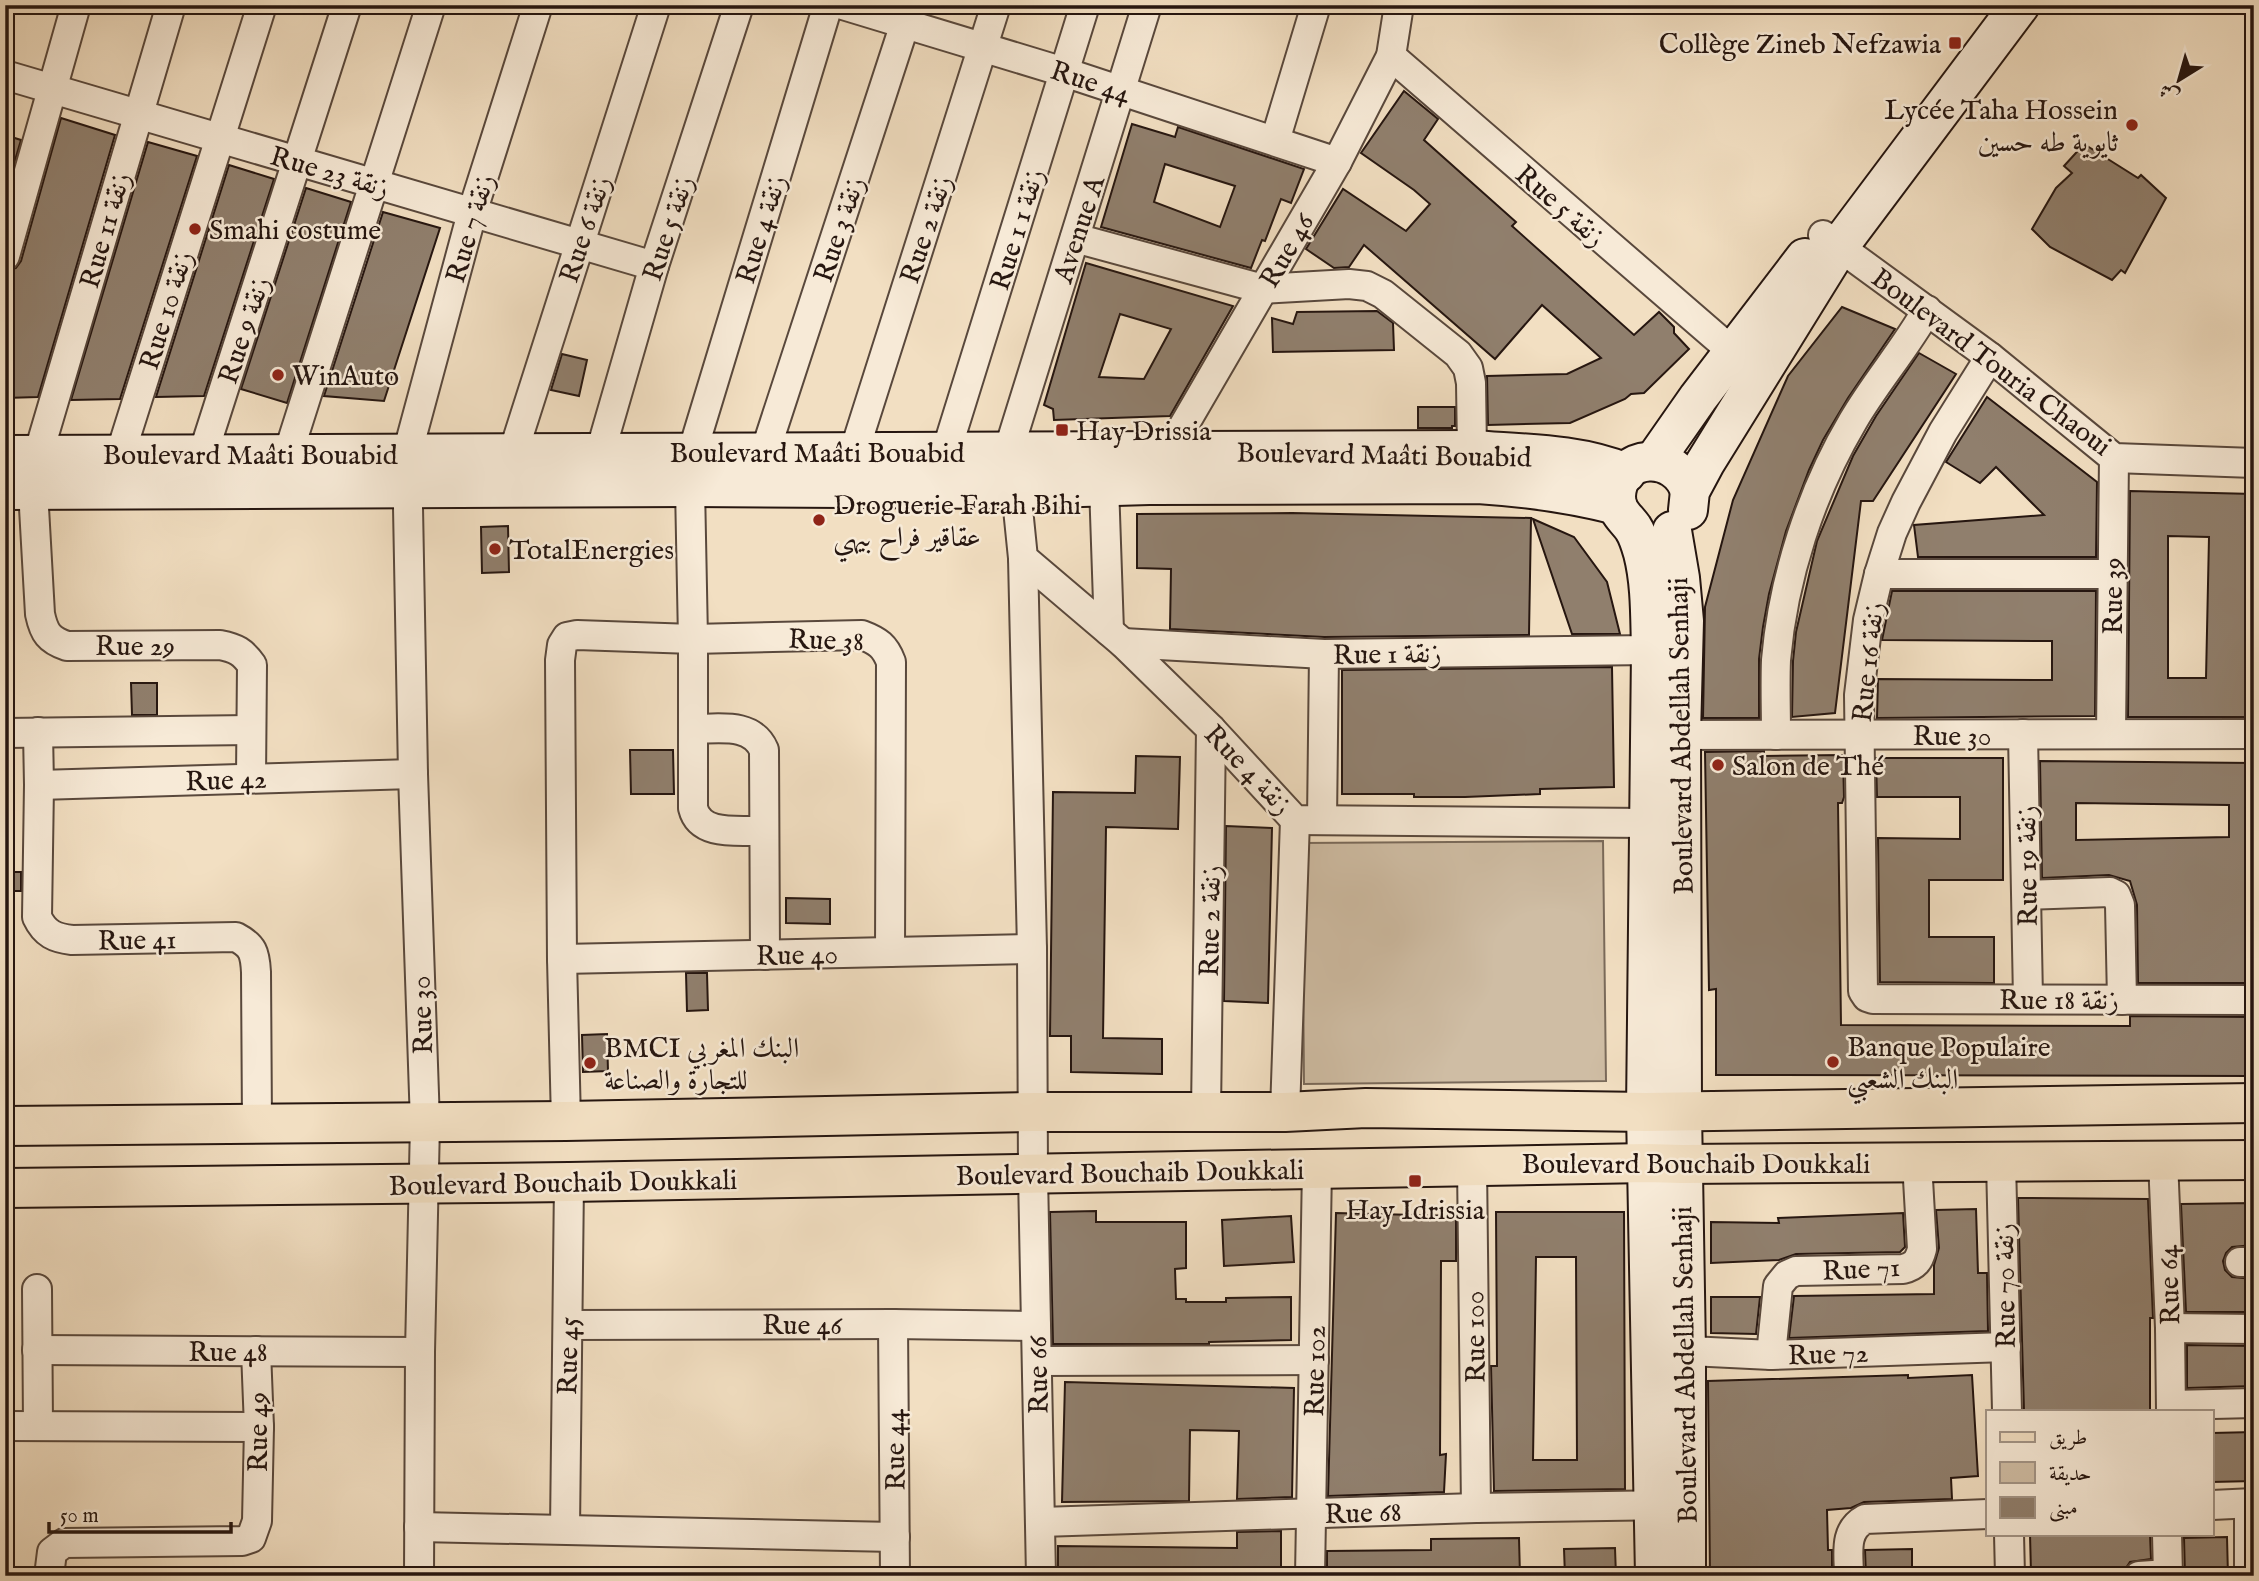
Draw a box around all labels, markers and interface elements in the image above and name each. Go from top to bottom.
place label: Collège Zineb Nefzawia [1659,28,1942,63]
marker: Collège Zineb Nefzawia [1947,35,1963,51]
north arrow [2144,46,2214,116]
street label: Rue 44 [1046,54,1135,113]
text: ش [2155,77,2185,107]
place label: Lycée Taha Hossein ثايوية طه حسين [1884,94,2119,161]
marker: Lycée Taha Hossein ثايوية طه حسين [2124,117,2140,133]
street label: Rue 23 زنقة [266,140,393,207]
street label: Rue 5 زنقة [1507,158,1612,256]
street label: Rue 1 زنقة 1 [983,165,1053,295]
street label: Rue 11 زنقة [73,169,140,293]
street label: Rue 7 زنقة [439,170,504,287]
street label: Rue 4 زنقة [729,171,796,288]
street label: Rue 2 زنقة [893,171,961,288]
street label: Avenue A [1046,171,1114,289]
street label: Rue 6 زنقة [553,172,620,288]
street label: Rue 5 زنقة [636,172,703,286]
street label: Rue 3 زنقة [807,173,874,287]
street label: Rue 46 [1253,207,1324,295]
place label: Smahi costume [209,214,381,249]
marker: Smahi costume [187,221,203,237]
street label: Rue 10 زنقة [133,247,202,374]
street label: Boulevard Touria Chaoui [1864,261,2117,465]
street label: Rue 9 زنقة [212,273,279,389]
place label: WinAuto [292,360,399,395]
marker: WinAuto [270,367,286,383]
place label: Hay Drissia [1076,415,1212,450]
marker: Hay Drissia [1054,422,1070,438]
street label: Boulevard Maâti Bouabid [1236,436,1532,477]
street label: Boulevard Maâti Bouabid [669,437,965,472]
street label: Boulevard Maâti Bouabid [102,439,398,474]
place label: Droguerie Farah Bihi عقاقير فراح بيهي [833,489,1081,563]
marker: Droguerie Farah Bihi عقاقير فراح بيهي [811,512,827,528]
place label: TotalEnergies [509,534,674,569]
marker: TotalEnergies [487,541,503,557]
street label: Rue 39 [2097,557,2132,635]
street label: Boulevard Abdellah Senhaji [1662,577,1703,895]
street label: Rue 16 زنقة [1846,600,1893,724]
street label: Rue 38 [787,623,865,660]
street label: Rue 29 [95,630,175,665]
street label: Rue 1 زنقة [1332,637,1442,674]
street label: Rue 4 زنقة [1196,718,1299,823]
street label: Rue 30 [1913,720,1991,755]
place label: Salon de Thé [1732,750,1884,785]
marker: Salon de Thé [1710,757,1726,773]
street label: Rue 42 [185,763,267,800]
street label: Rue 19 زنقة [2010,805,2047,927]
street label: Rue 2 زنقة [1193,865,1230,977]
street label: Rue 41 [97,923,177,960]
street label: Rue 40 [756,938,838,975]
street label: Rue 30 [405,975,442,1055]
street label: Rue 18 زنقة [1999,984,2119,1019]
place label: Banque Populaire البنك الشعبي [1847,1031,2051,1105]
place label: BMCI البنك المغربي للتجارة والصناعة [604,1032,799,1099]
marker: Banque Populaire البنك الشعبي [1825,1054,1841,1070]
marker: BMCI البنك المغربي للتجارة والصناعة [582,1055,598,1071]
street label: Boulevard Bouchaib Doukkali [1522,1148,1870,1183]
street label: Boulevard Bouchaib Doukkali [955,1154,1305,1195]
street label: Boulevard Bouchaib Doukkali [388,1164,738,1205]
marker: Hay Idrissia [1407,1173,1423,1189]
place label: Hay Idrissia [1345,1194,1486,1229]
street label: Boulevard Abdellah Senhaji [1666,1206,1707,1524]
street label: Rue 70 زنقة [1988,1223,2025,1349]
street label: Rue 64 [2152,1244,2189,1326]
street label: Rue 71 [1821,1251,1901,1290]
street label: Rue 100 [1458,1290,1495,1383]
street label: Rue 46 [762,1309,843,1344]
street label: Rue 45 [551,1317,588,1396]
street label: Rue 102 [1298,1325,1335,1417]
street label: Rue 66 [1021,1334,1058,1414]
street label: Rue 48 [188,1336,268,1371]
street label: Rue 72 [1787,1337,1869,1374]
street label: Rue 49 [242,1392,277,1472]
street label: Rue 44 [878,1408,915,1491]
legend [1986,1410,2214,1536]
text: طريق [2049,1425,2087,1452]
text: حديقة [2049,1461,2092,1488]
scale bar [49,1490,231,1534]
text: مبنى [2049,1495,2078,1522]
street label: Rue 68 [1324,1496,1402,1533]
text: 50 m [60,1503,99,1530]

